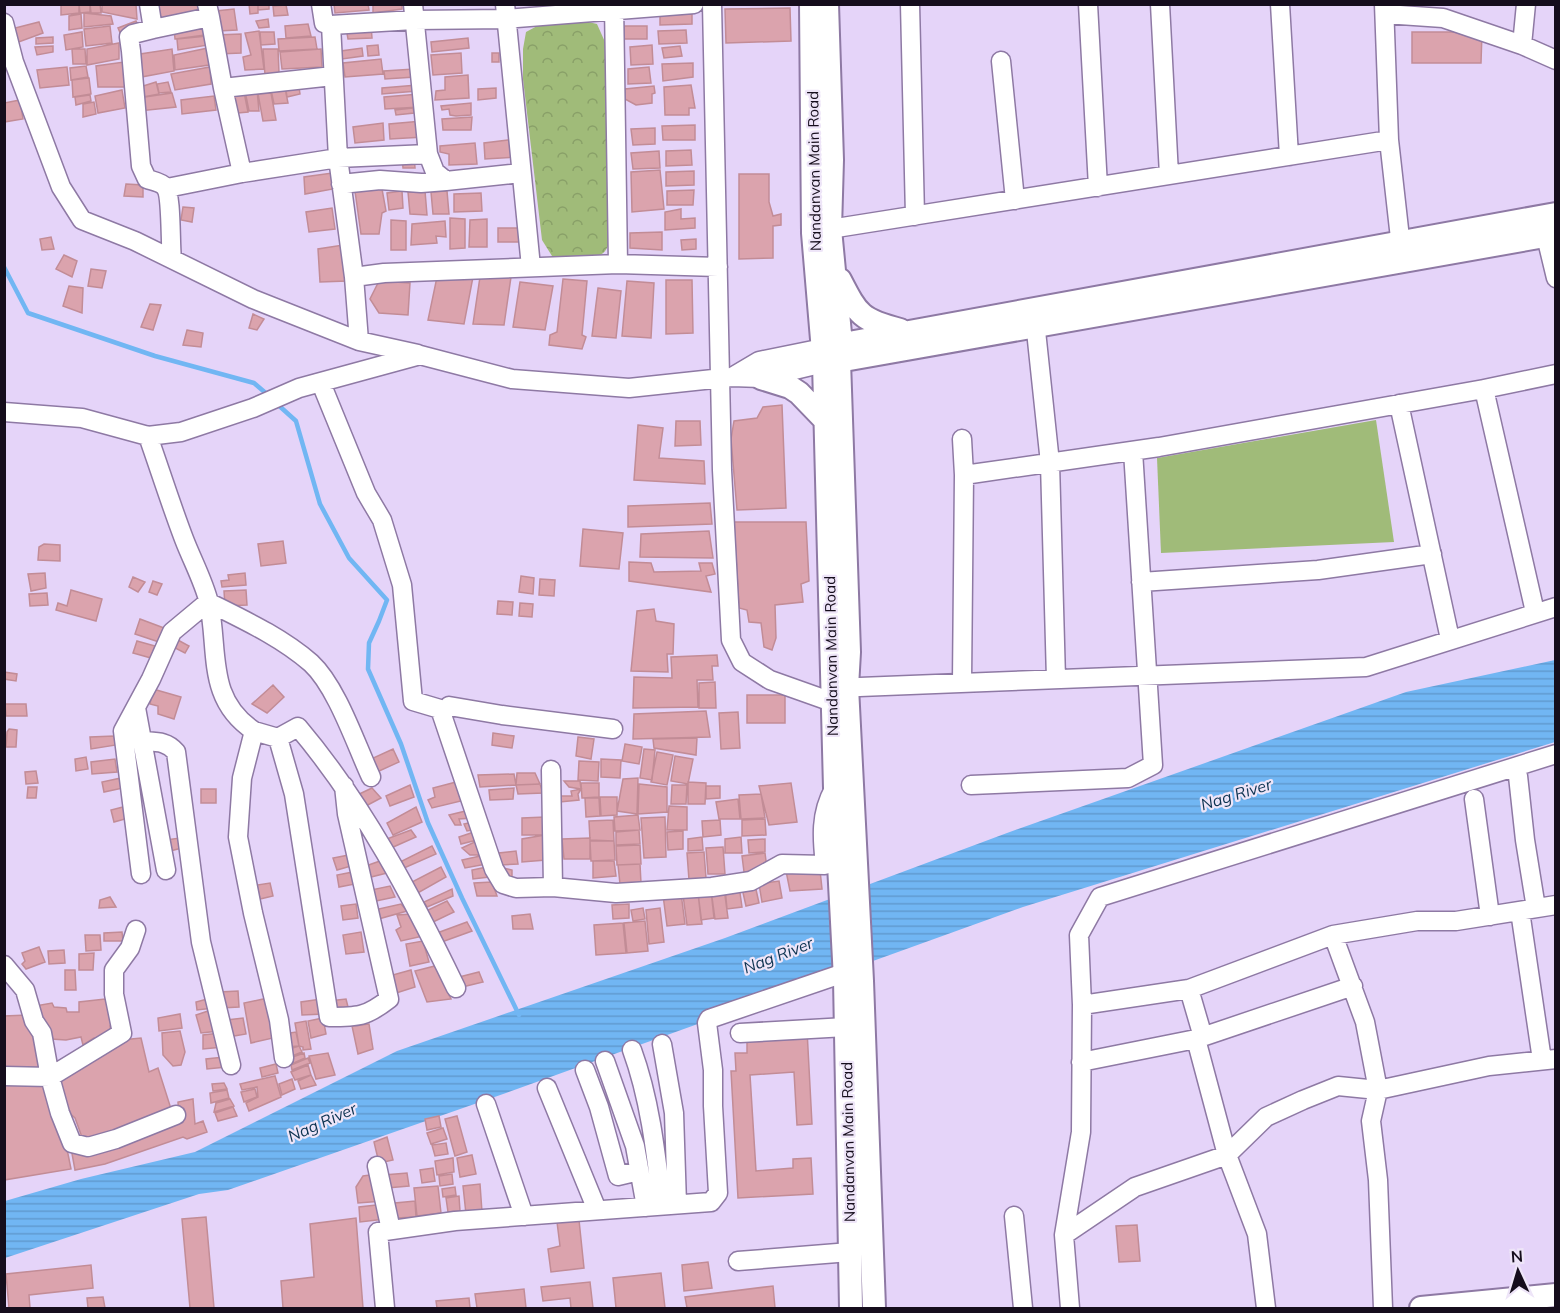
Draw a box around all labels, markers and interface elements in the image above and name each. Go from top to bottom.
street label: Nandanvan Main Road [803,91,825,251]
street label: Nandanvan Main Road [820,576,842,736]
water label: Nag River [1198,773,1275,814]
water label: Nag River [740,932,817,977]
street label: Nandanvan Main Road [837,1062,859,1222]
water label: Nag River [285,1098,361,1146]
north arrow [1488,1241,1548,1301]
text: N [1510,1246,1524,1266]

